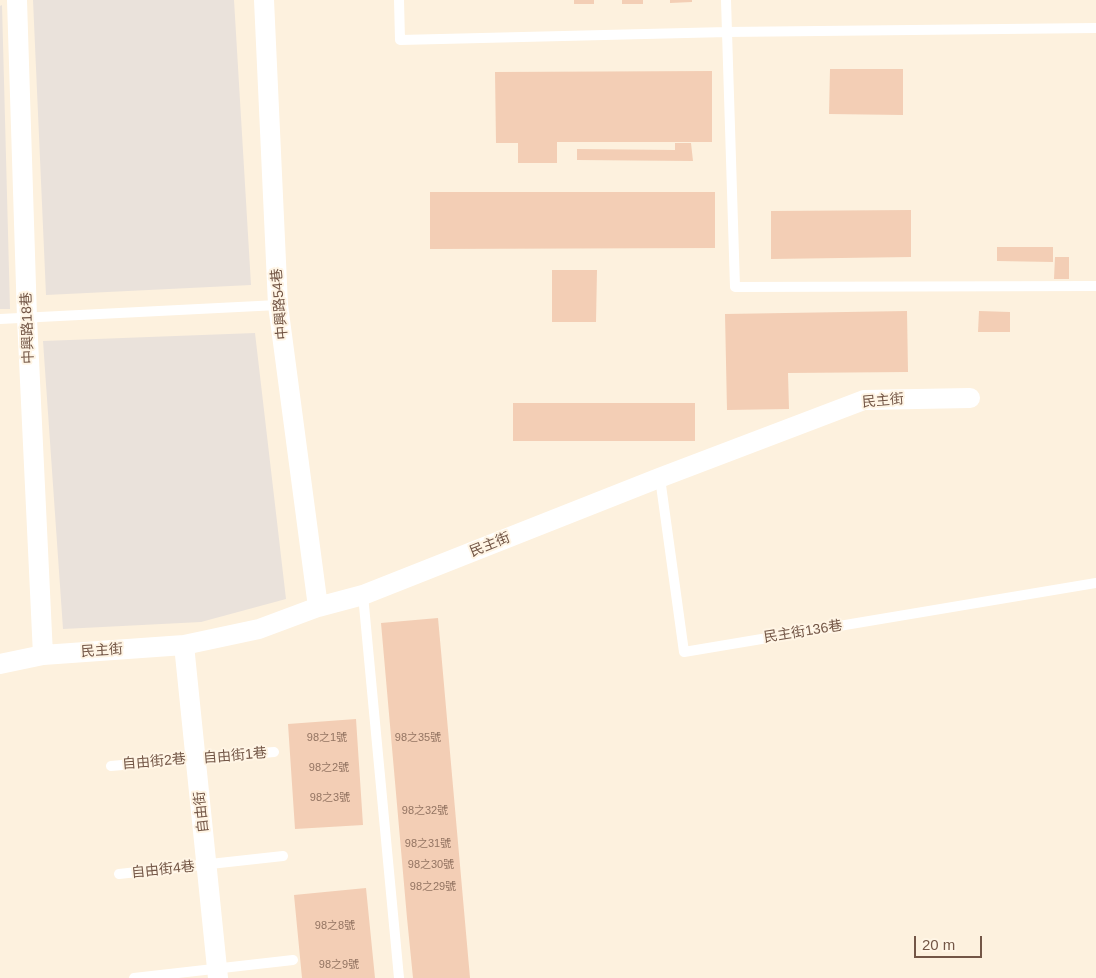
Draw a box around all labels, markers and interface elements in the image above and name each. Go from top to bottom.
street label: 中興路54巷 [269,268,291,340]
street label: 中興路18巷 [18,292,38,364]
street label: 民主街 [861,391,905,411]
street label: 民主街 [467,529,513,561]
street label: 民主街136巷 [762,617,844,647]
street label: 民主街 [80,641,124,661]
house number: 98之1號 [307,731,347,745]
house number: 98之35號 [395,731,441,745]
street label: 自由街1巷 [202,745,268,767]
street label: 自由街2巷 [121,751,187,773]
house number: 98之2號 [309,761,349,775]
street label: 自由街 [191,790,213,834]
house number: 98之3號 [310,791,350,805]
house number: 98之32號 [402,804,448,818]
house number: 98之31號 [405,837,451,851]
street label: 自由街4巷 [130,858,196,882]
house number: 98之30號 [408,858,454,872]
house number: 98之29號 [410,880,456,894]
house number: 98之8號 [315,919,355,933]
scale bar [916,926,984,958]
text: 20 m [922,936,955,953]
house number: 98之9號 [319,958,359,972]

